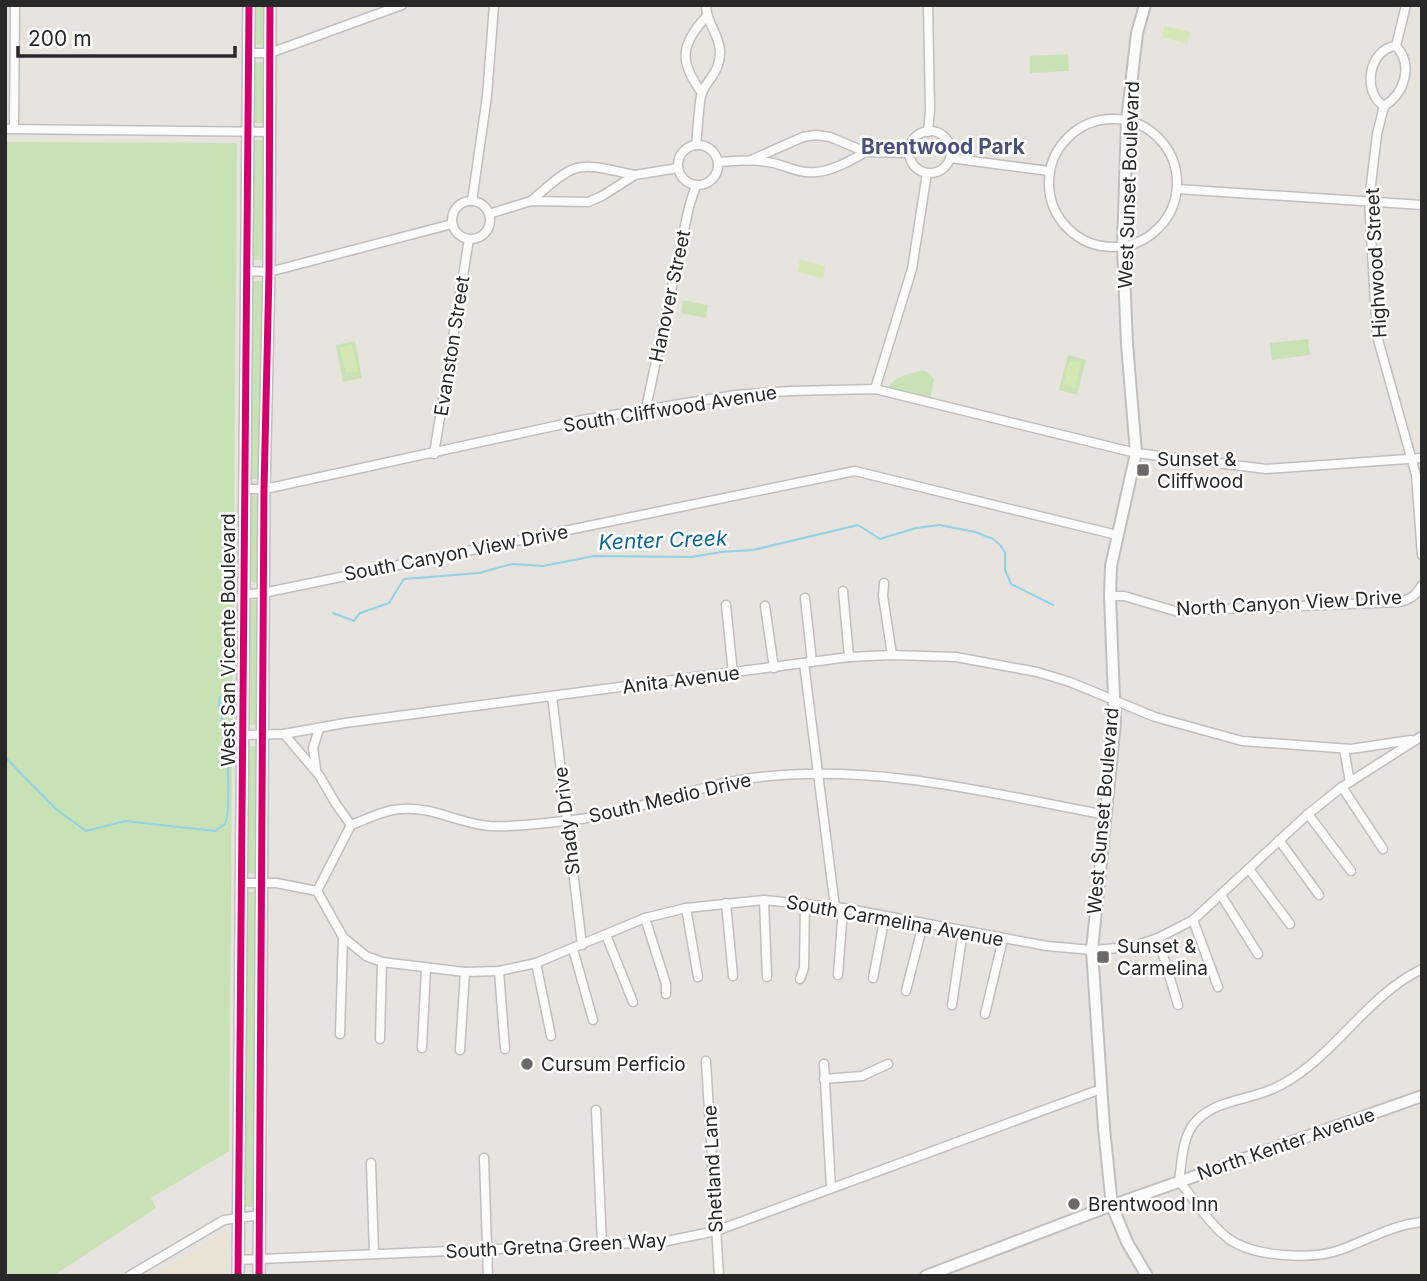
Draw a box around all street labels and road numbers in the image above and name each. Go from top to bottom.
street label: West Sunset Boulevard [1114,81,1144,289]
street label: Highwood Street [1361,187,1391,339]
street label: Hanover Street [645,228,695,364]
street label: Evanston Street [430,274,474,418]
street label: South Cliffwood Avenue [562,381,778,437]
street label: West San Vicente Boulevard [217,513,240,767]
street label: South Canyon View Drive [342,520,570,586]
street label: North Canyon View Drive [1175,586,1403,620]
street label: Anita Avenue [621,661,741,699]
street label: West Sunset Boulevard [1082,706,1124,916]
street label: Shady Drive [549,766,585,876]
street label: South Medio Drive [587,768,753,828]
street label: South Carmelina Avenue [784,891,1006,951]
street label: North Kenter Avenue [1194,1103,1378,1185]
street label: Shetland Lane [698,1105,728,1233]
street label: South Gretna Green Way [445,1229,668,1263]

